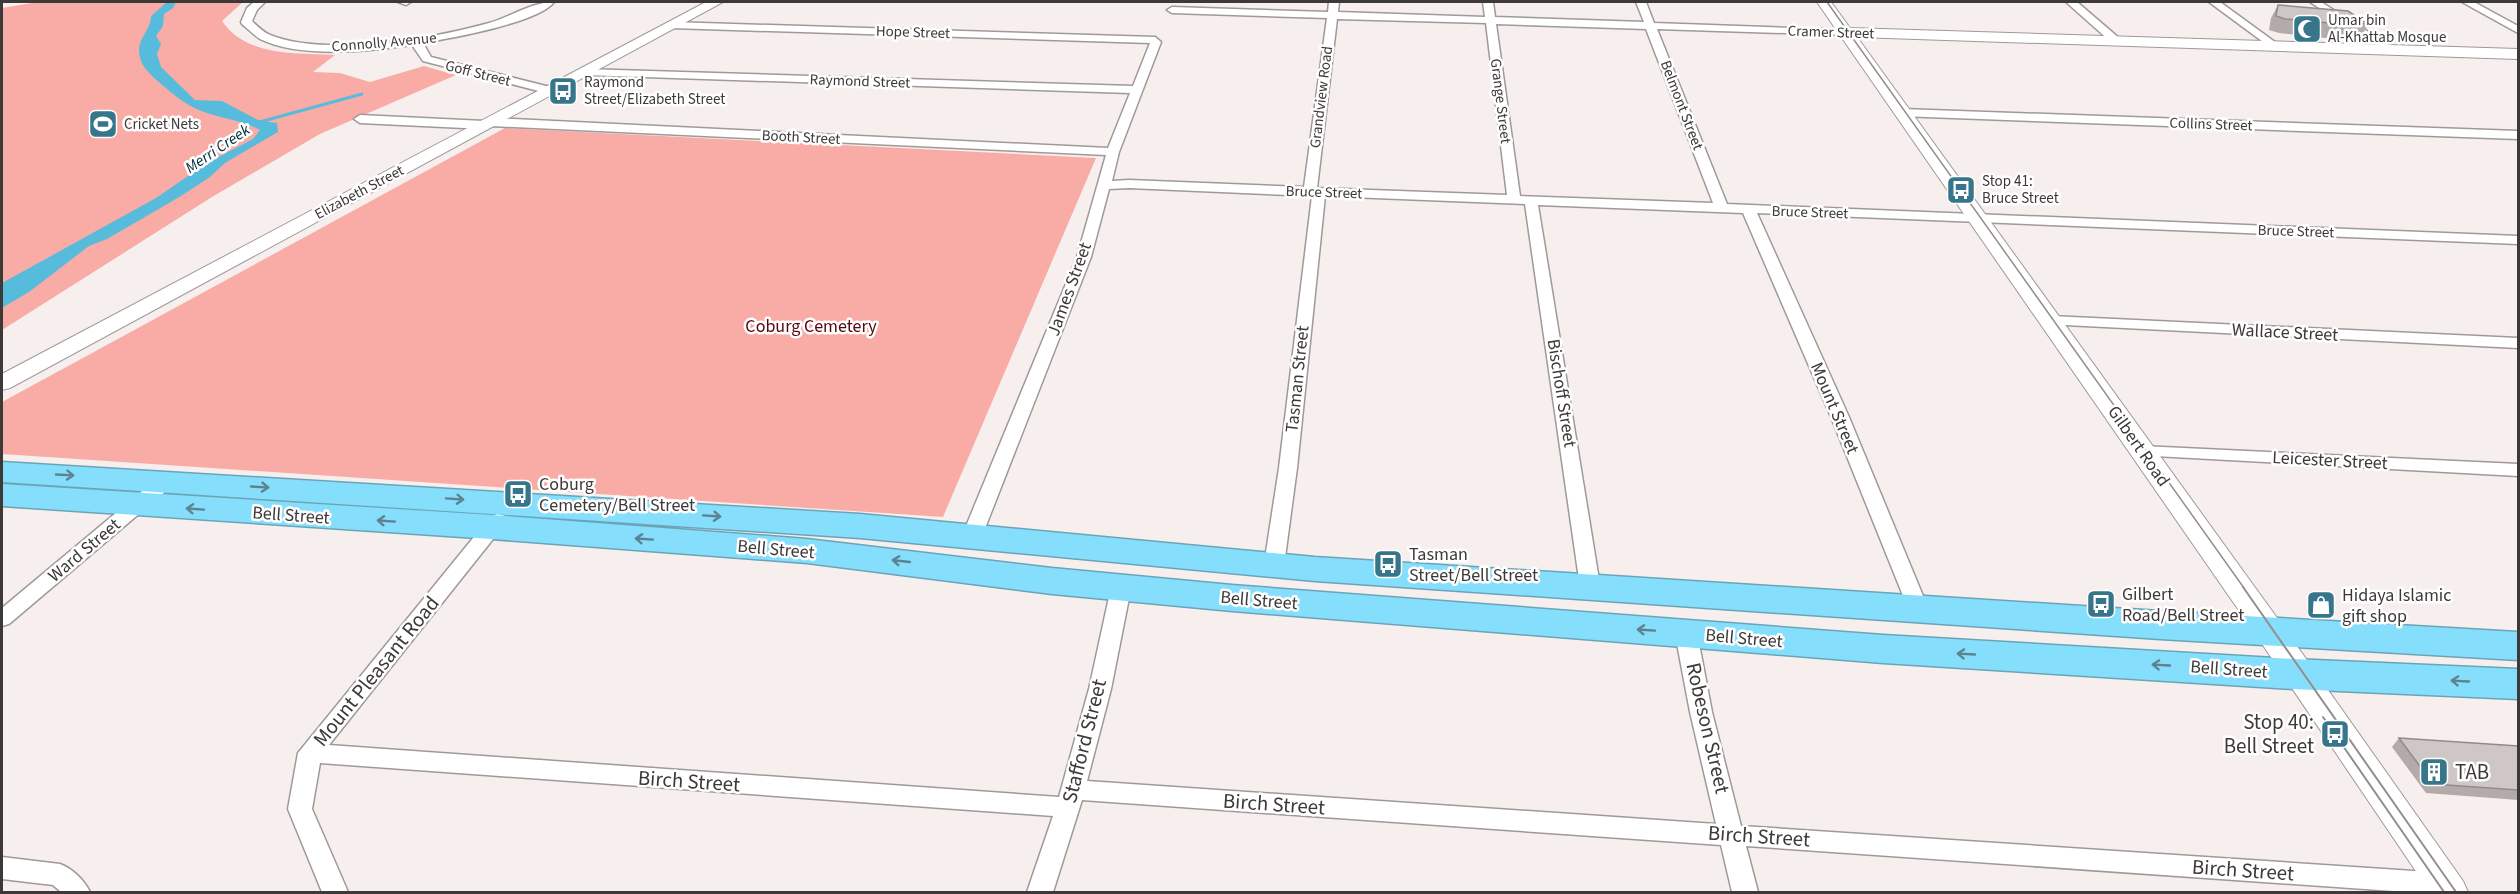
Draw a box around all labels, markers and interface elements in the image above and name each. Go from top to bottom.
place label: Umar bin Al-Khattab Mosque [2328,10,2446,48]
mosque icon: Umar bin Al-Khattab Mosque [2291,13,2323,45]
street label: Cramer Street [1787,20,1875,45]
street label: Hope Street [876,21,950,44]
street label: Connolly Avenue [331,27,437,58]
street label: Grandview Road [1305,45,1338,149]
street label: Goff Street [443,55,513,92]
street label: Grange Street [1485,57,1516,145]
street label: Belmont Street [1655,57,1708,153]
street label: Raymond Street [809,69,911,94]
place label: Raymond Street/Elizabeth Street [584,72,725,110]
bus stop icon: Raymond Street/Elizabeth Street [547,75,579,107]
sports icon: Cricket Nets [87,108,119,140]
street label: Collins Street [2169,113,2253,136]
place label: Cricket Nets [124,114,199,135]
water label: Merri Creek [181,119,255,179]
street label: Booth Street [761,125,841,150]
street label: Elizabeth Street [311,160,408,225]
place label: Stop 41: Bruce Street [1982,171,2059,209]
bus stop icon: Stop 41: Bruce Street [1945,174,1977,206]
street label: Bruce Street [1285,181,1363,204]
street label: Bruce Street [1771,201,1849,224]
street label: Bruce Street [2257,220,2335,243]
street label: James Street [1041,239,1098,339]
park label: Coburg Cemetery [745,314,877,339]
street label: Wallace Street [2231,317,2339,348]
street label: Tasman Street [1279,324,1316,434]
street label: Bischoff Street [1541,337,1582,449]
street label: Mount Street [1804,359,1865,458]
street label: Gilbert Road [2102,401,2176,492]
street label: Leicester Street [2272,445,2388,476]
one-way arrow [55,470,75,481]
place label: Coburg Cemetery/Bell Street [539,472,695,518]
bus stop icon: Coburg Cemetery/Bell Street [502,478,534,510]
one-way arrow [250,482,270,493]
one-way arrow [444,494,464,505]
street label: Bell Street [251,500,330,531]
one-way arrow [185,503,205,514]
one-way arrow [702,510,722,521]
street label: Ward Street [43,513,126,588]
one-way arrow [377,515,397,526]
one-way arrow [634,533,654,544]
street label: Bell Street [736,534,816,565]
place label: Tasman Street/Bell Street [1409,542,1538,588]
bus stop icon: Tasman Street/Bell Street [1372,548,1404,580]
one-way arrow [891,555,911,566]
place label: Gilbert Road/Bell Street [2122,582,2244,628]
place label: Hidaya Islamic gift shop [2342,583,2451,629]
street label: Bell Street [1219,585,1299,616]
bus stop icon: Gilbert Road/Bell Street [2085,588,2117,620]
street label: Mount Pleasant Road [306,589,446,753]
shop icon: Hidaya Islamic gift shop [2305,589,2337,621]
street label: Bell Street [1704,623,1784,654]
one-way arrow [1636,624,1656,635]
one-way arrow [1956,648,1976,659]
street label: Bell Street [2189,654,2268,685]
street label: Robeson Street [1678,660,1738,796]
one-way arrow [2151,660,2171,671]
street label: Stafford Street [1054,676,1114,806]
one-way arrow [2451,676,2471,687]
place label: Stop 40: Bell Street [2224,707,2314,761]
bus stop icon: Stop 40: Bell Street [2319,718,2351,750]
building icon: TAB [2418,756,2450,788]
place label: TAB [2455,757,2489,787]
street label: Birch Street [637,762,741,800]
street label: Birch Street [1222,785,1326,823]
street label: Birch Street [1707,817,1811,855]
street label: Birch Street [2191,851,2295,889]

